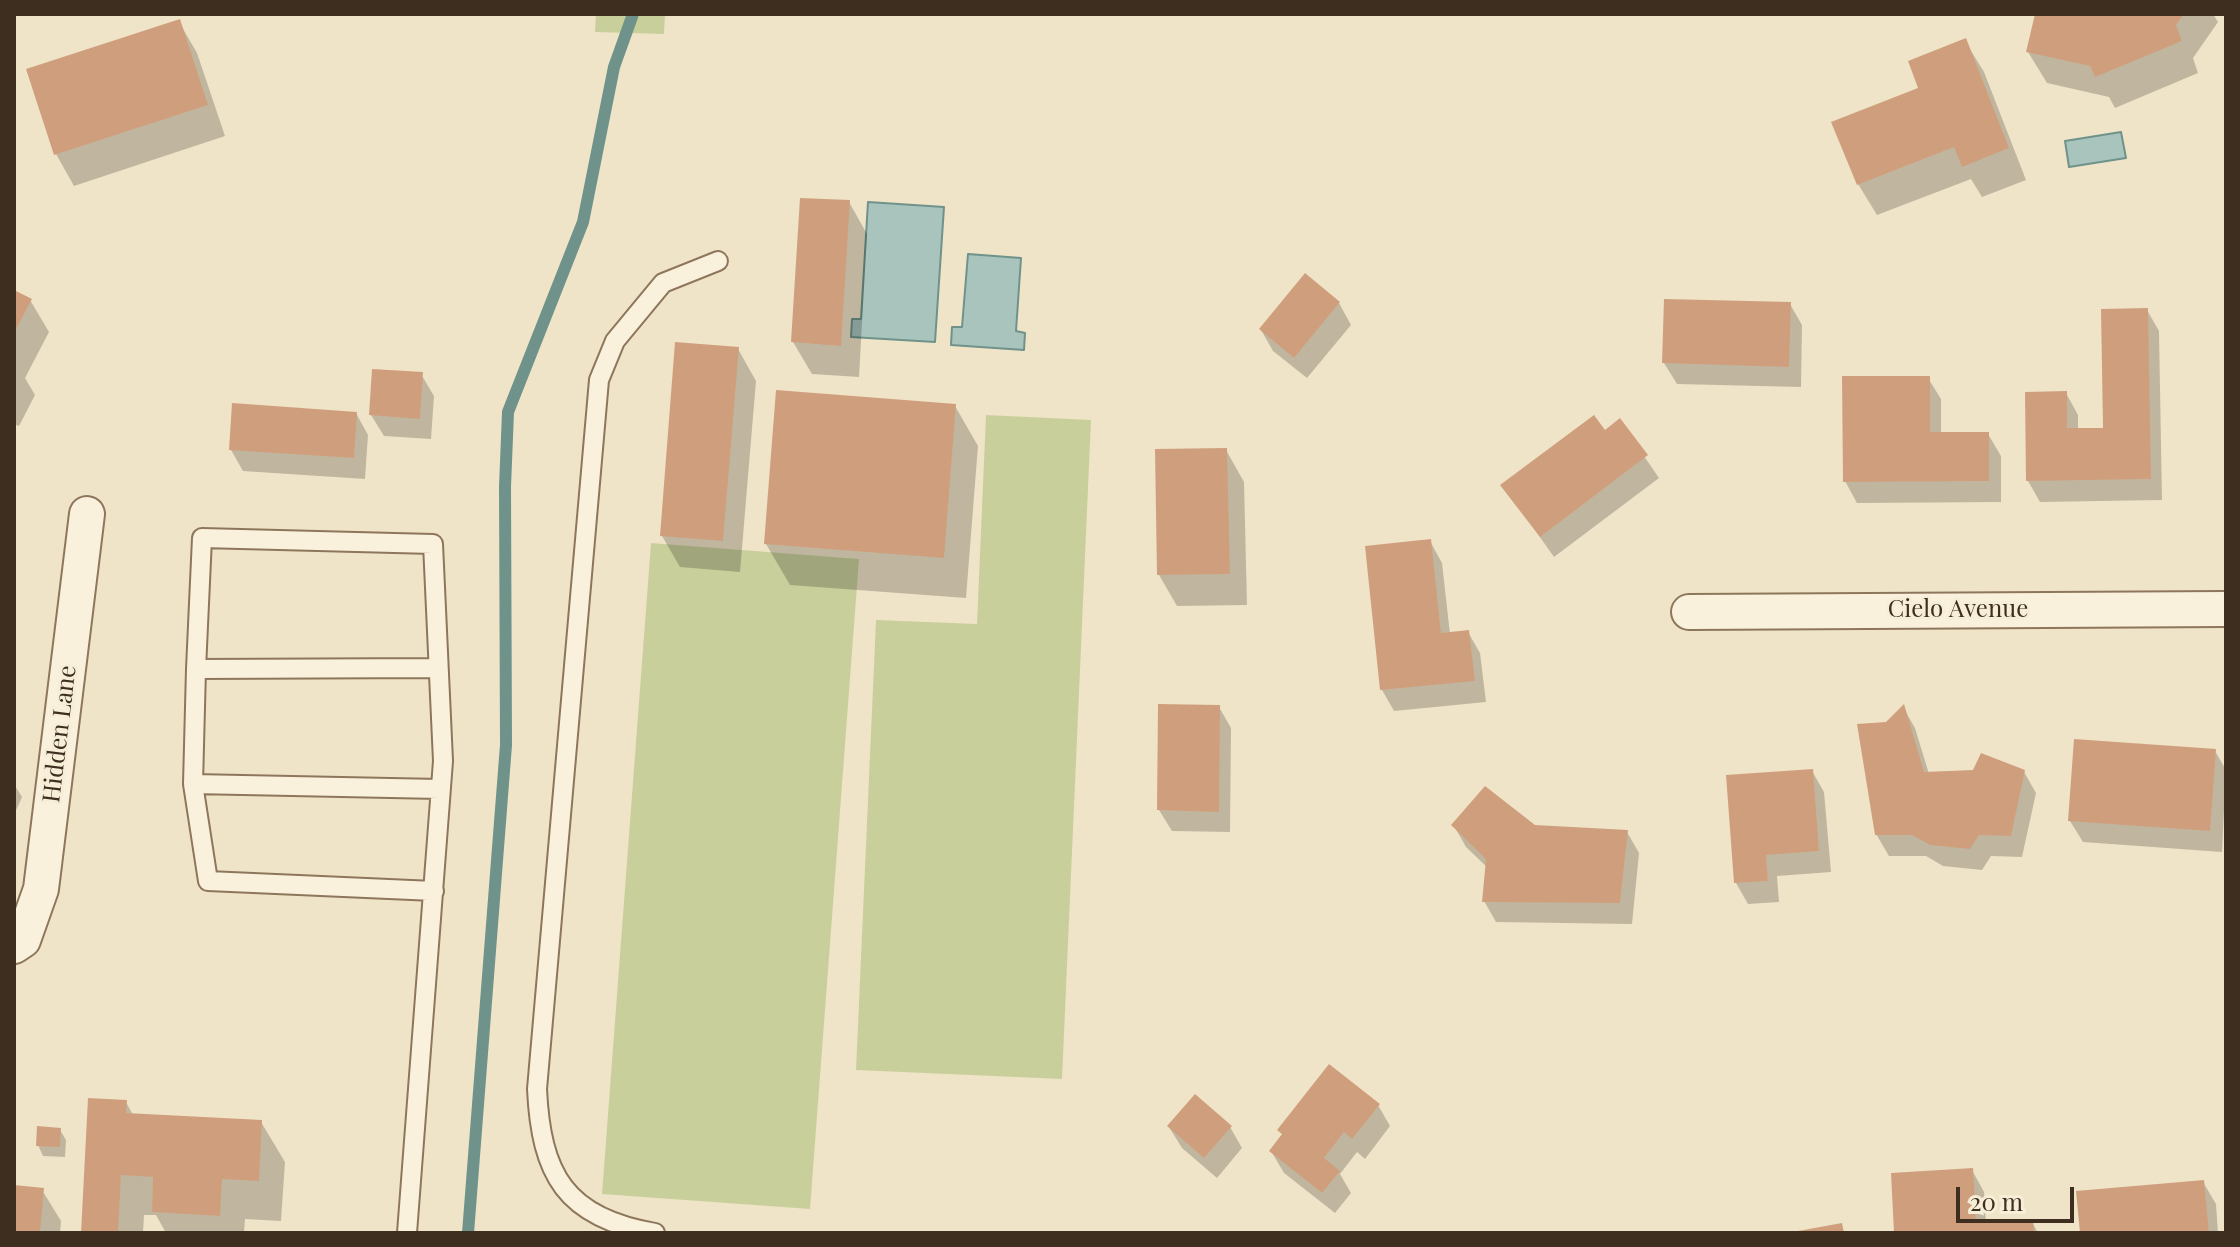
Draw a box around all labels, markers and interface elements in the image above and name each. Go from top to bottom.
street label: Cielo Avenue [1888,596,2028,624]
street label: Hidden Lane [37,664,83,804]
scale bar [1960,1171,2078,1221]
text: 20 m [1970,1185,2023,1217]

